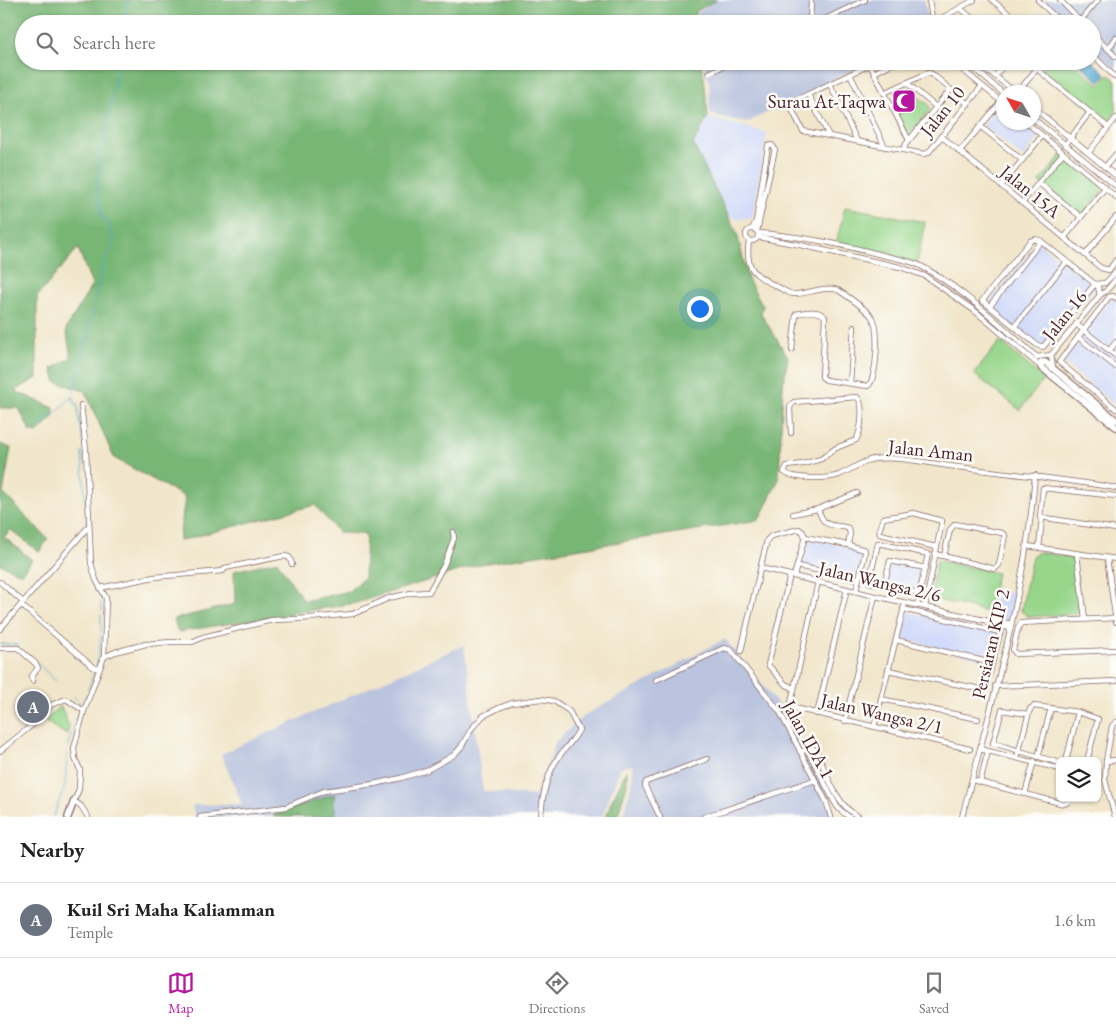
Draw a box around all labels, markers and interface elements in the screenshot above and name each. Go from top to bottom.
search box [15,15,1101,70]
icon: search [33,29,61,57]
text: Search here [73,30,155,55]
street label: Jalan 10 [913,81,970,143]
north arrow [996,85,1041,130]
mosque icon: Surau At-Taqwa [891,88,917,114]
place label: Surau At-Taqwa [768,89,886,114]
street label: Jalan 15A [994,158,1067,224]
street label: Jalan 16 [1035,285,1092,347]
your location [687,296,713,322]
street label: Jalan Aman [885,433,975,467]
street label: Jalan Wangsa 2/6 [814,555,943,608]
street label: Persiaran KIP 2 [966,587,1015,702]
street label: Jalan Wangsa 2/1 [816,687,945,740]
pin: A [17,688,49,726]
street label: Jalan IDA 1 [776,694,840,783]
map controls [1056,757,1101,802]
button: layers [1056,757,1101,802]
text: Nearby [20,836,84,863]
text: Kuil Sri Maha Kaliamman [67,897,275,922]
text: A [30,910,42,931]
text: 1.6 km [1054,910,1096,931]
text: Temple [67,922,113,943]
tab: Map [167,969,195,1017]
tab: Directions [529,969,585,1017]
tab: Saved [919,969,949,1017]

